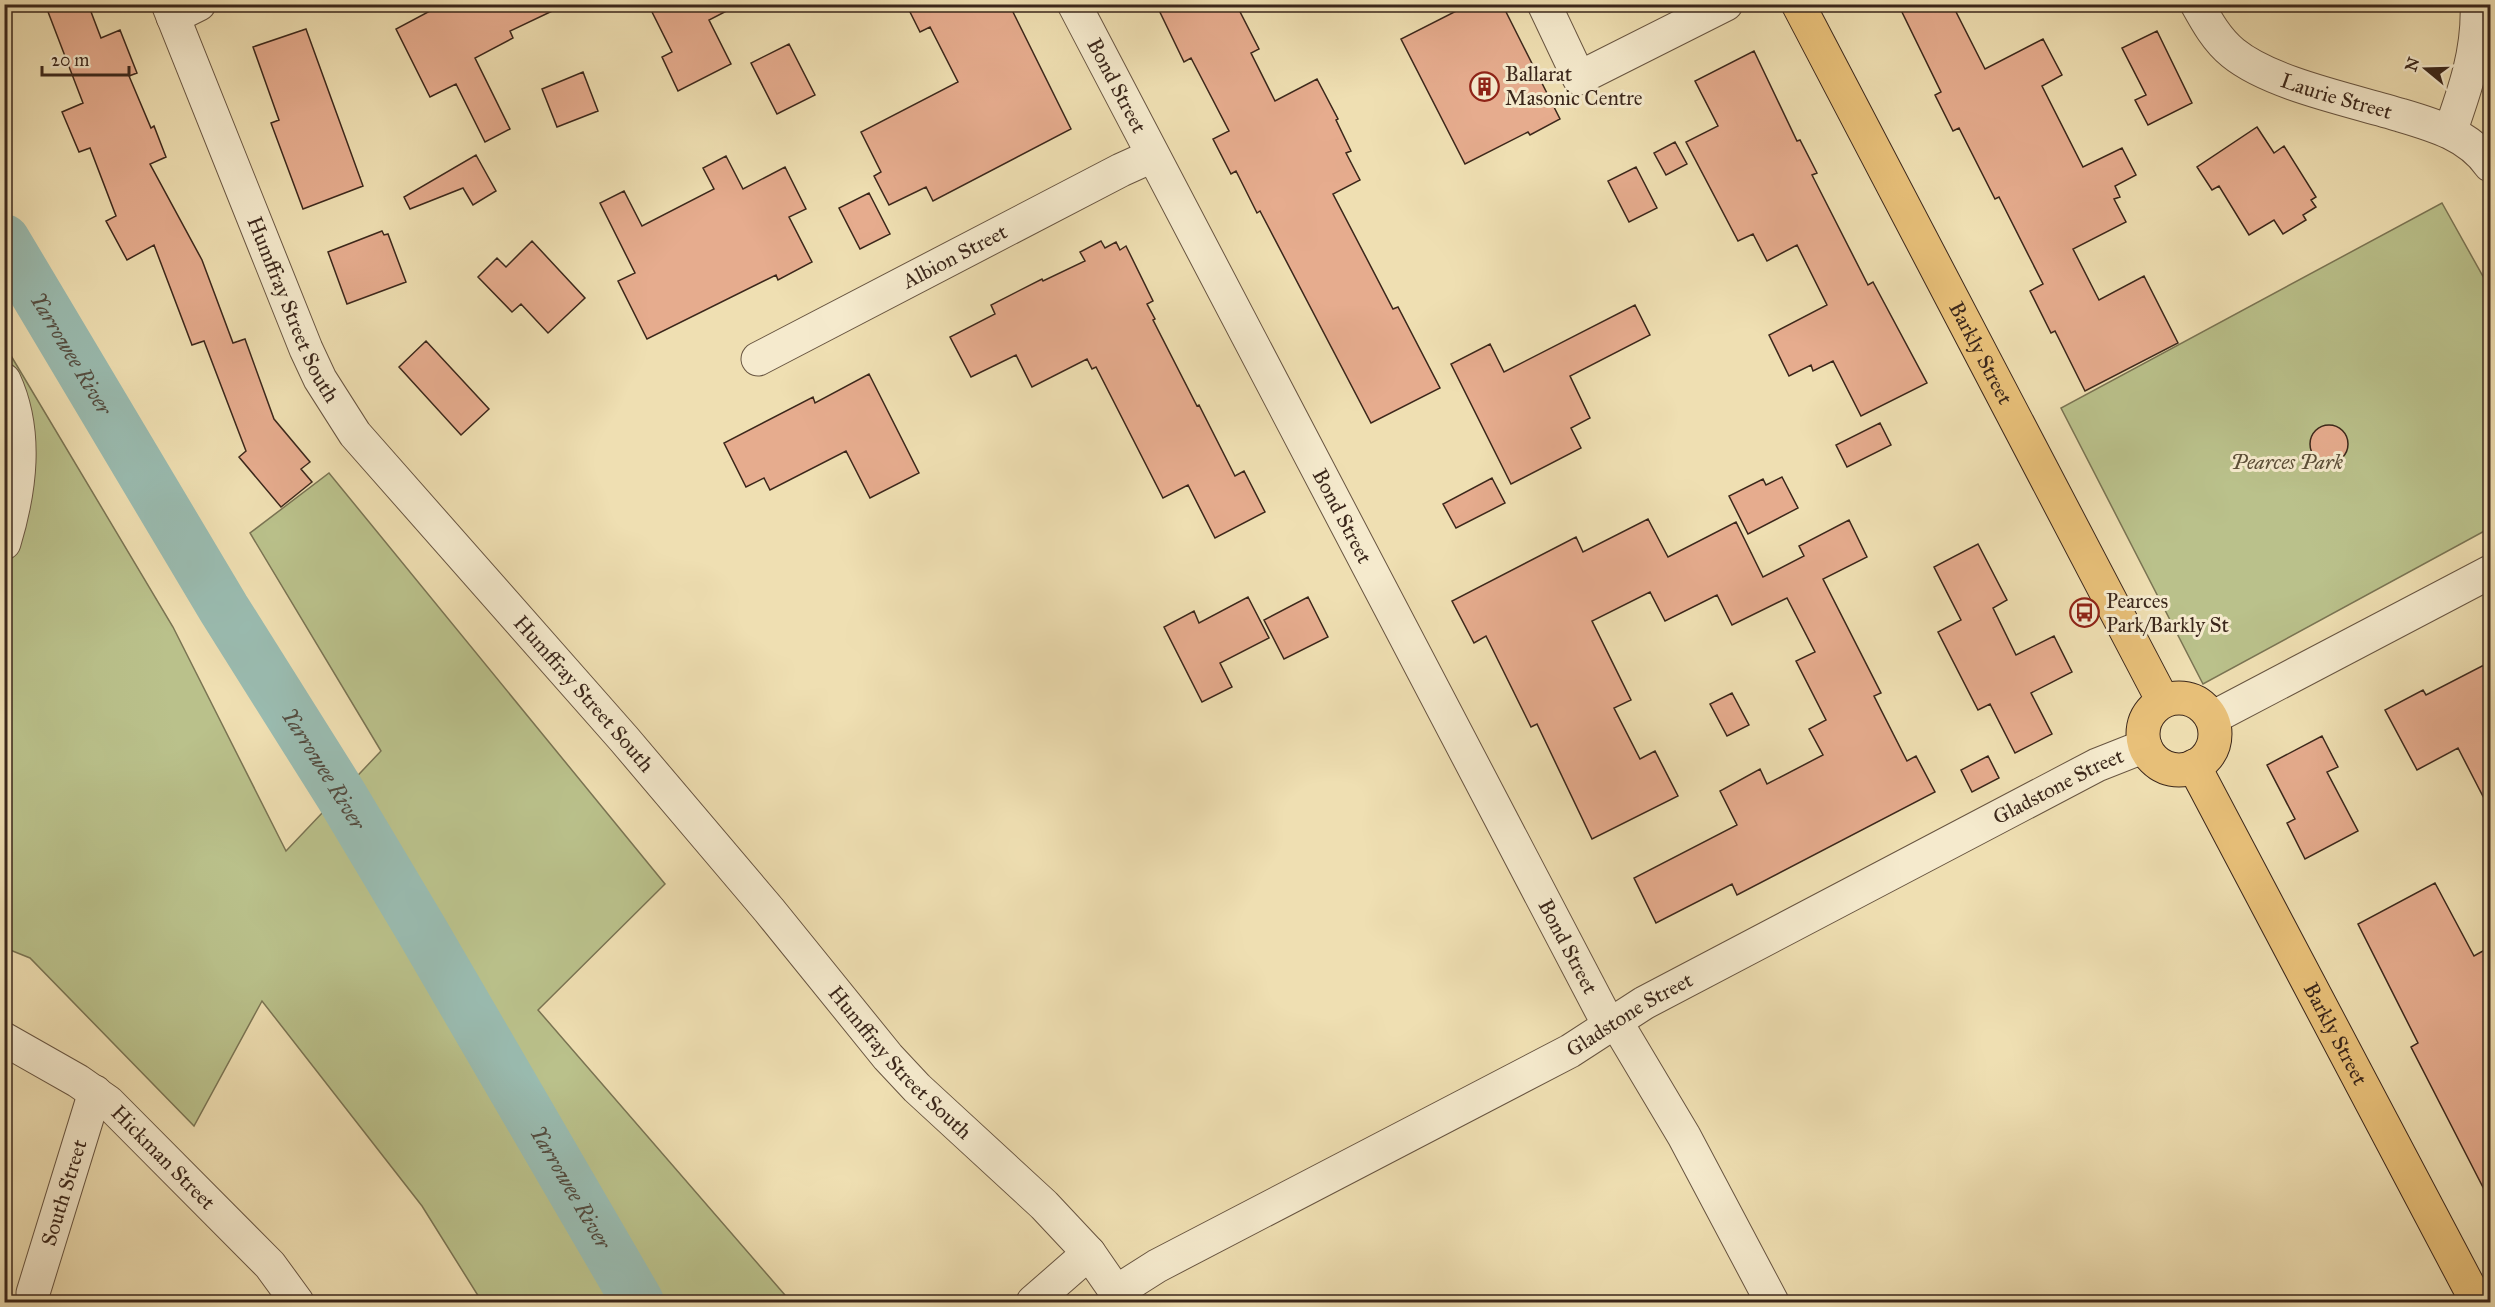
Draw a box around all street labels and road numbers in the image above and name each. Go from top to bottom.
street label: Bond Street [1081,34,1152,138]
street label: Laurie Street [2277,67,2396,125]
street label: Humffray Street South [241,213,345,408]
street label: Albion Street [897,218,1012,295]
street label: Barkly Street [1943,297,2019,409]
street label: Bond Street [1307,464,1378,568]
street label: Humffray Street South [508,610,660,778]
street label: Gladstone Street [1989,743,2128,830]
street label: Bond Street [1532,895,1604,999]
street label: Gladstone Street [1561,966,1698,1063]
street label: Barkly Street [2298,978,2373,1090]
street label: Humffray Street South [823,980,977,1145]
street label: Hickman Street [106,1100,221,1216]
street label: South Street [35,1136,93,1249]

